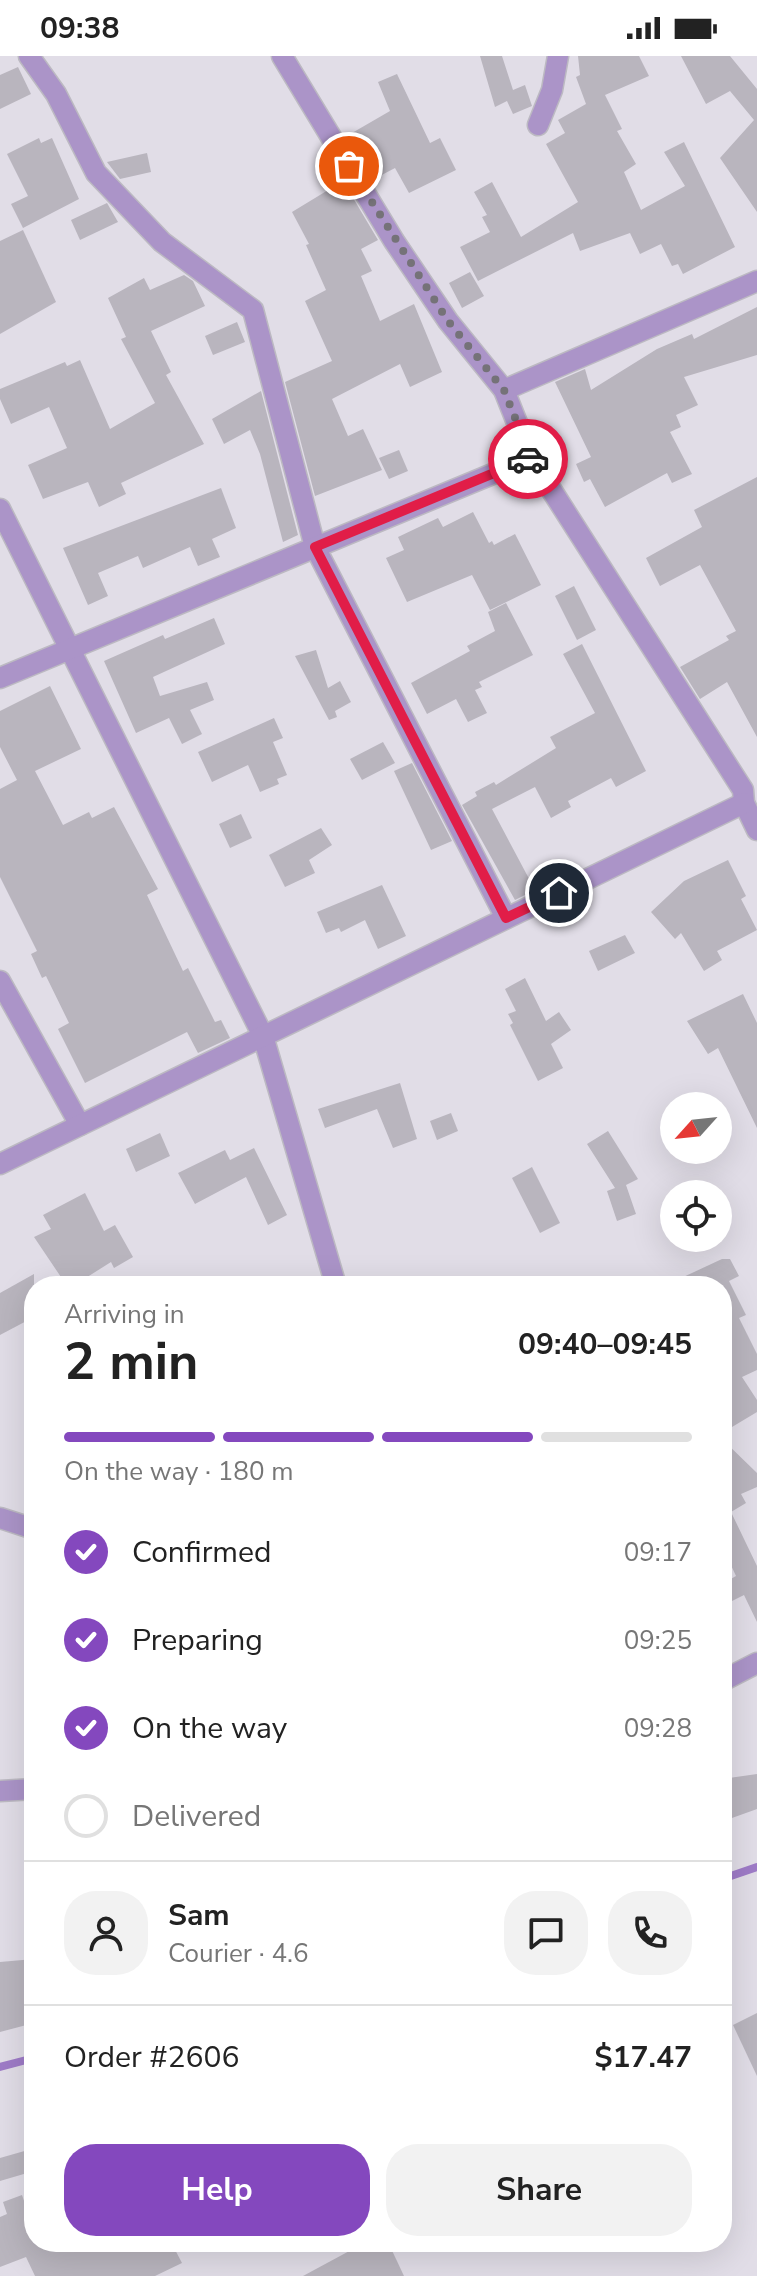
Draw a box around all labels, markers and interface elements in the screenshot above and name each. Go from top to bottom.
text: 09:38 [40,8,119,49]
pin [315,132,383,200]
icon: bag [327,144,371,188]
courier [488,419,568,499]
icon: car [506,437,550,481]
pin [525,859,593,927]
icon: home [537,871,581,915]
north arrow [660,1092,732,1164]
map controls [660,1092,732,1252]
button: locate [660,1180,732,1252]
text: Arriving in [64,1297,185,1332]
text: 09:40–09:45 [518,1324,692,1365]
text: 2 min [64,1326,199,1397]
text: On the way · 180 m [64,1454,293,1489]
icon: check [64,1530,108,1574]
text: Confirmed [132,1532,272,1573]
text: 09:17 [624,1535,692,1570]
icon: check [64,1618,108,1662]
text: Preparing [132,1620,263,1661]
text: 09:25 [624,1623,692,1658]
icon: check [64,1706,108,1750]
text: On the way [132,1708,287,1749]
text: 09:28 [624,1711,692,1746]
text: Delivered [132,1796,261,1837]
button: person [64,1891,148,1975]
button: chat [504,1891,588,1975]
button: phone [608,1891,692,1975]
text: Sam [168,1895,230,1936]
text: Courier · 4.6 [168,1936,309,1971]
text: Order #2606 [64,2037,239,2078]
text: $17.47 [595,2037,692,2078]
button: Help [64,2144,370,2236]
button: Share [386,2144,692,2236]

